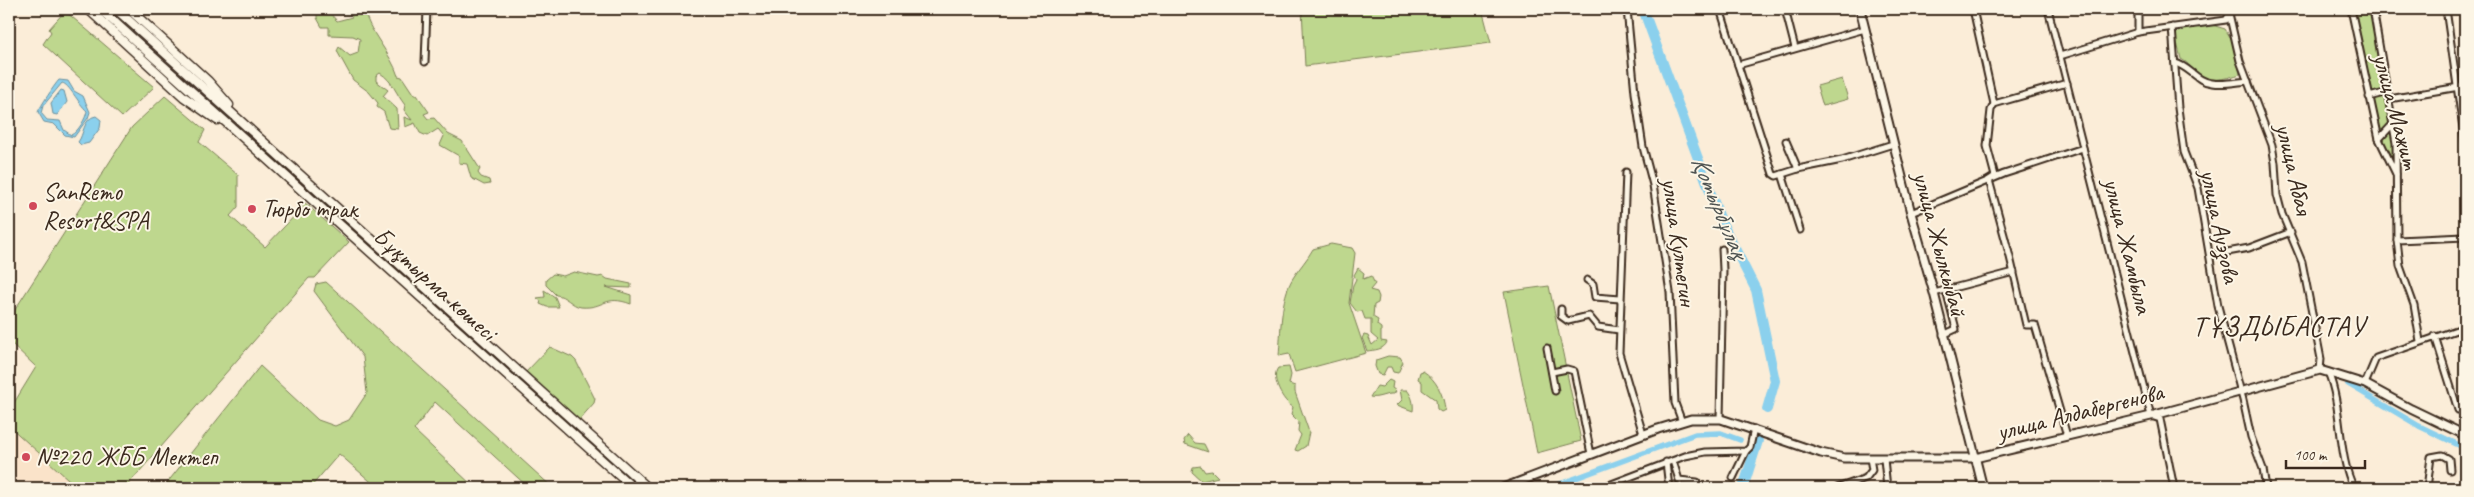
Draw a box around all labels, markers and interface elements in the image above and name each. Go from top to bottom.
street label: улица Мажит [2365,48,2427,174]
street label: улица Абая [2268,118,2321,220]
water label: Қотырбұлақ [1684,151,1758,267]
street label: улица Ауэзова [2191,164,2248,288]
street label: улица Жылкыбай [1905,166,1975,321]
street label: улица Жамбыла [2095,173,2161,319]
street label: улица Култегин [1654,174,1704,310]
place label: SanRemo Resort&SPA [43,176,150,237]
place label: Тюрбо трак [262,193,359,225]
marker: SanRemo Resort&SPA [27,200,39,212]
marker: Тюрбо трак [246,203,258,215]
street label: Бұқтырма көшесі [367,220,506,350]
district label: ТҰЗДЫБАСТАУ [2192,309,2369,344]
street label: улица Алдабергенова [1992,375,2168,449]
scale bar [2286,437,2365,469]
place label: №220 ЖББ Мектеп [36,441,219,473]
text: 100 m [2294,446,2328,465]
marker: №220 ЖББ Мектеп [20,451,32,463]

